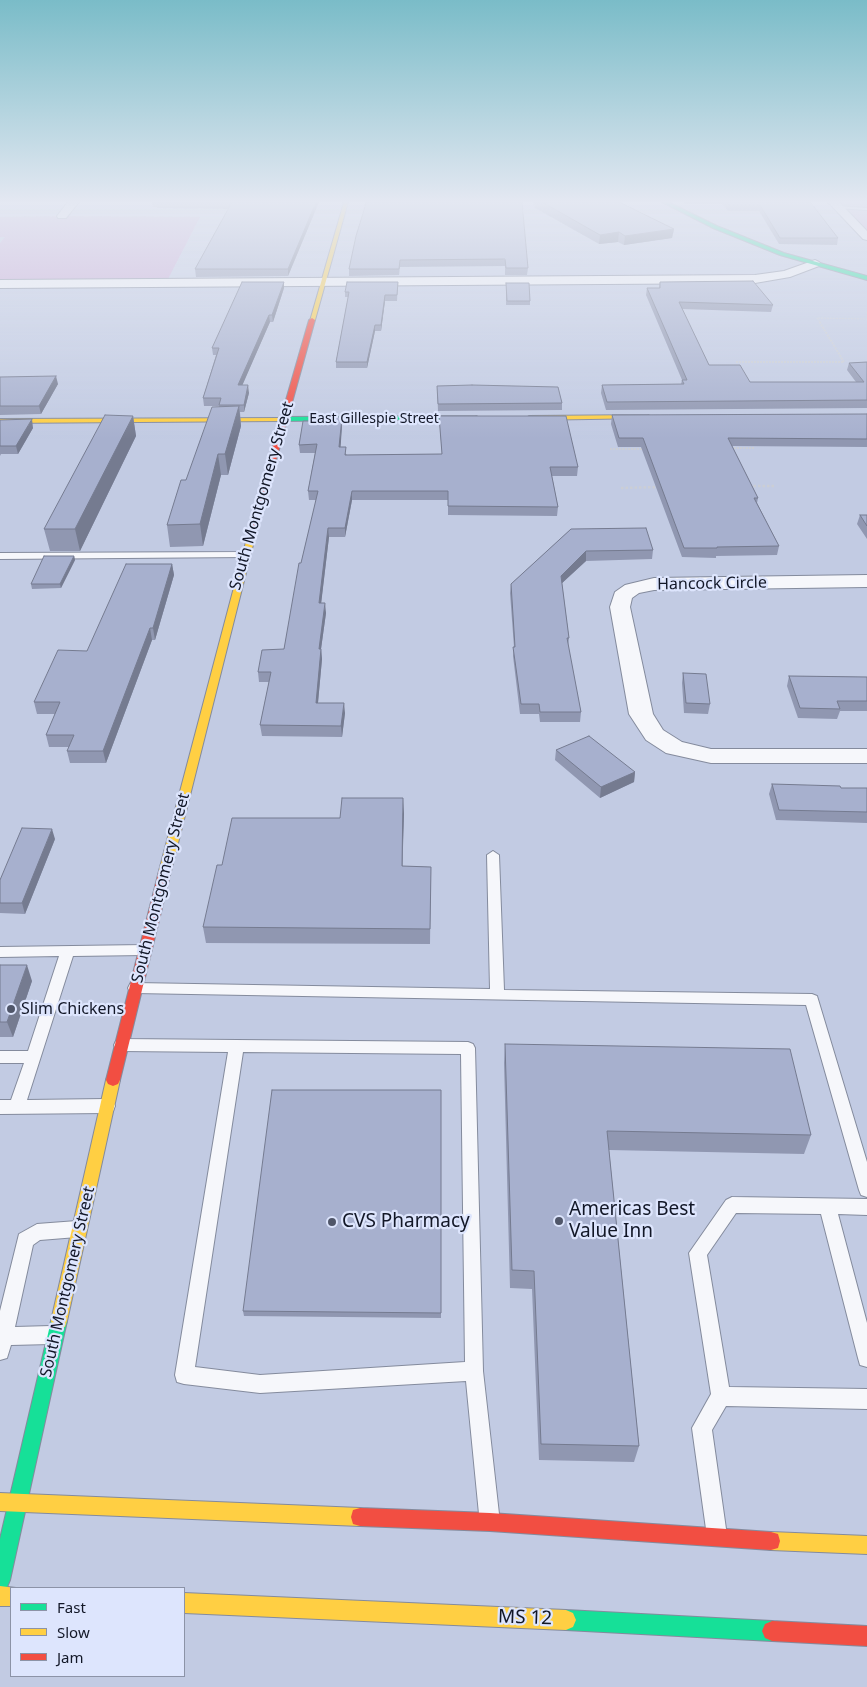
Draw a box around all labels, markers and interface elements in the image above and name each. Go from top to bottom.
street label: South Montgomery Street [226,400,298,592]
street label: East Gillespie Street [309,411,439,427]
street label: Hancock Circle [657,573,767,595]
street label: South Montgomery Street [128,791,194,985]
place label: Slim Chickens [21,999,124,1019]
marker: Slim Chickens [5,1003,17,1015]
street label: South Montgomery Street [37,1185,99,1379]
place label: Americas Best Value Inn [569,1199,695,1243]
place label: CVS Pharmacy [342,1211,470,1233]
marker: Americas Best Value Inn [553,1215,565,1227]
marker: CVS Pharmacy [326,1216,338,1228]
legend [10,1587,185,1677]
text: Fast [57,1597,86,1617]
street label: MS 12 [497,1606,553,1630]
text: Slow [57,1622,90,1642]
text: Jam [57,1647,84,1667]

